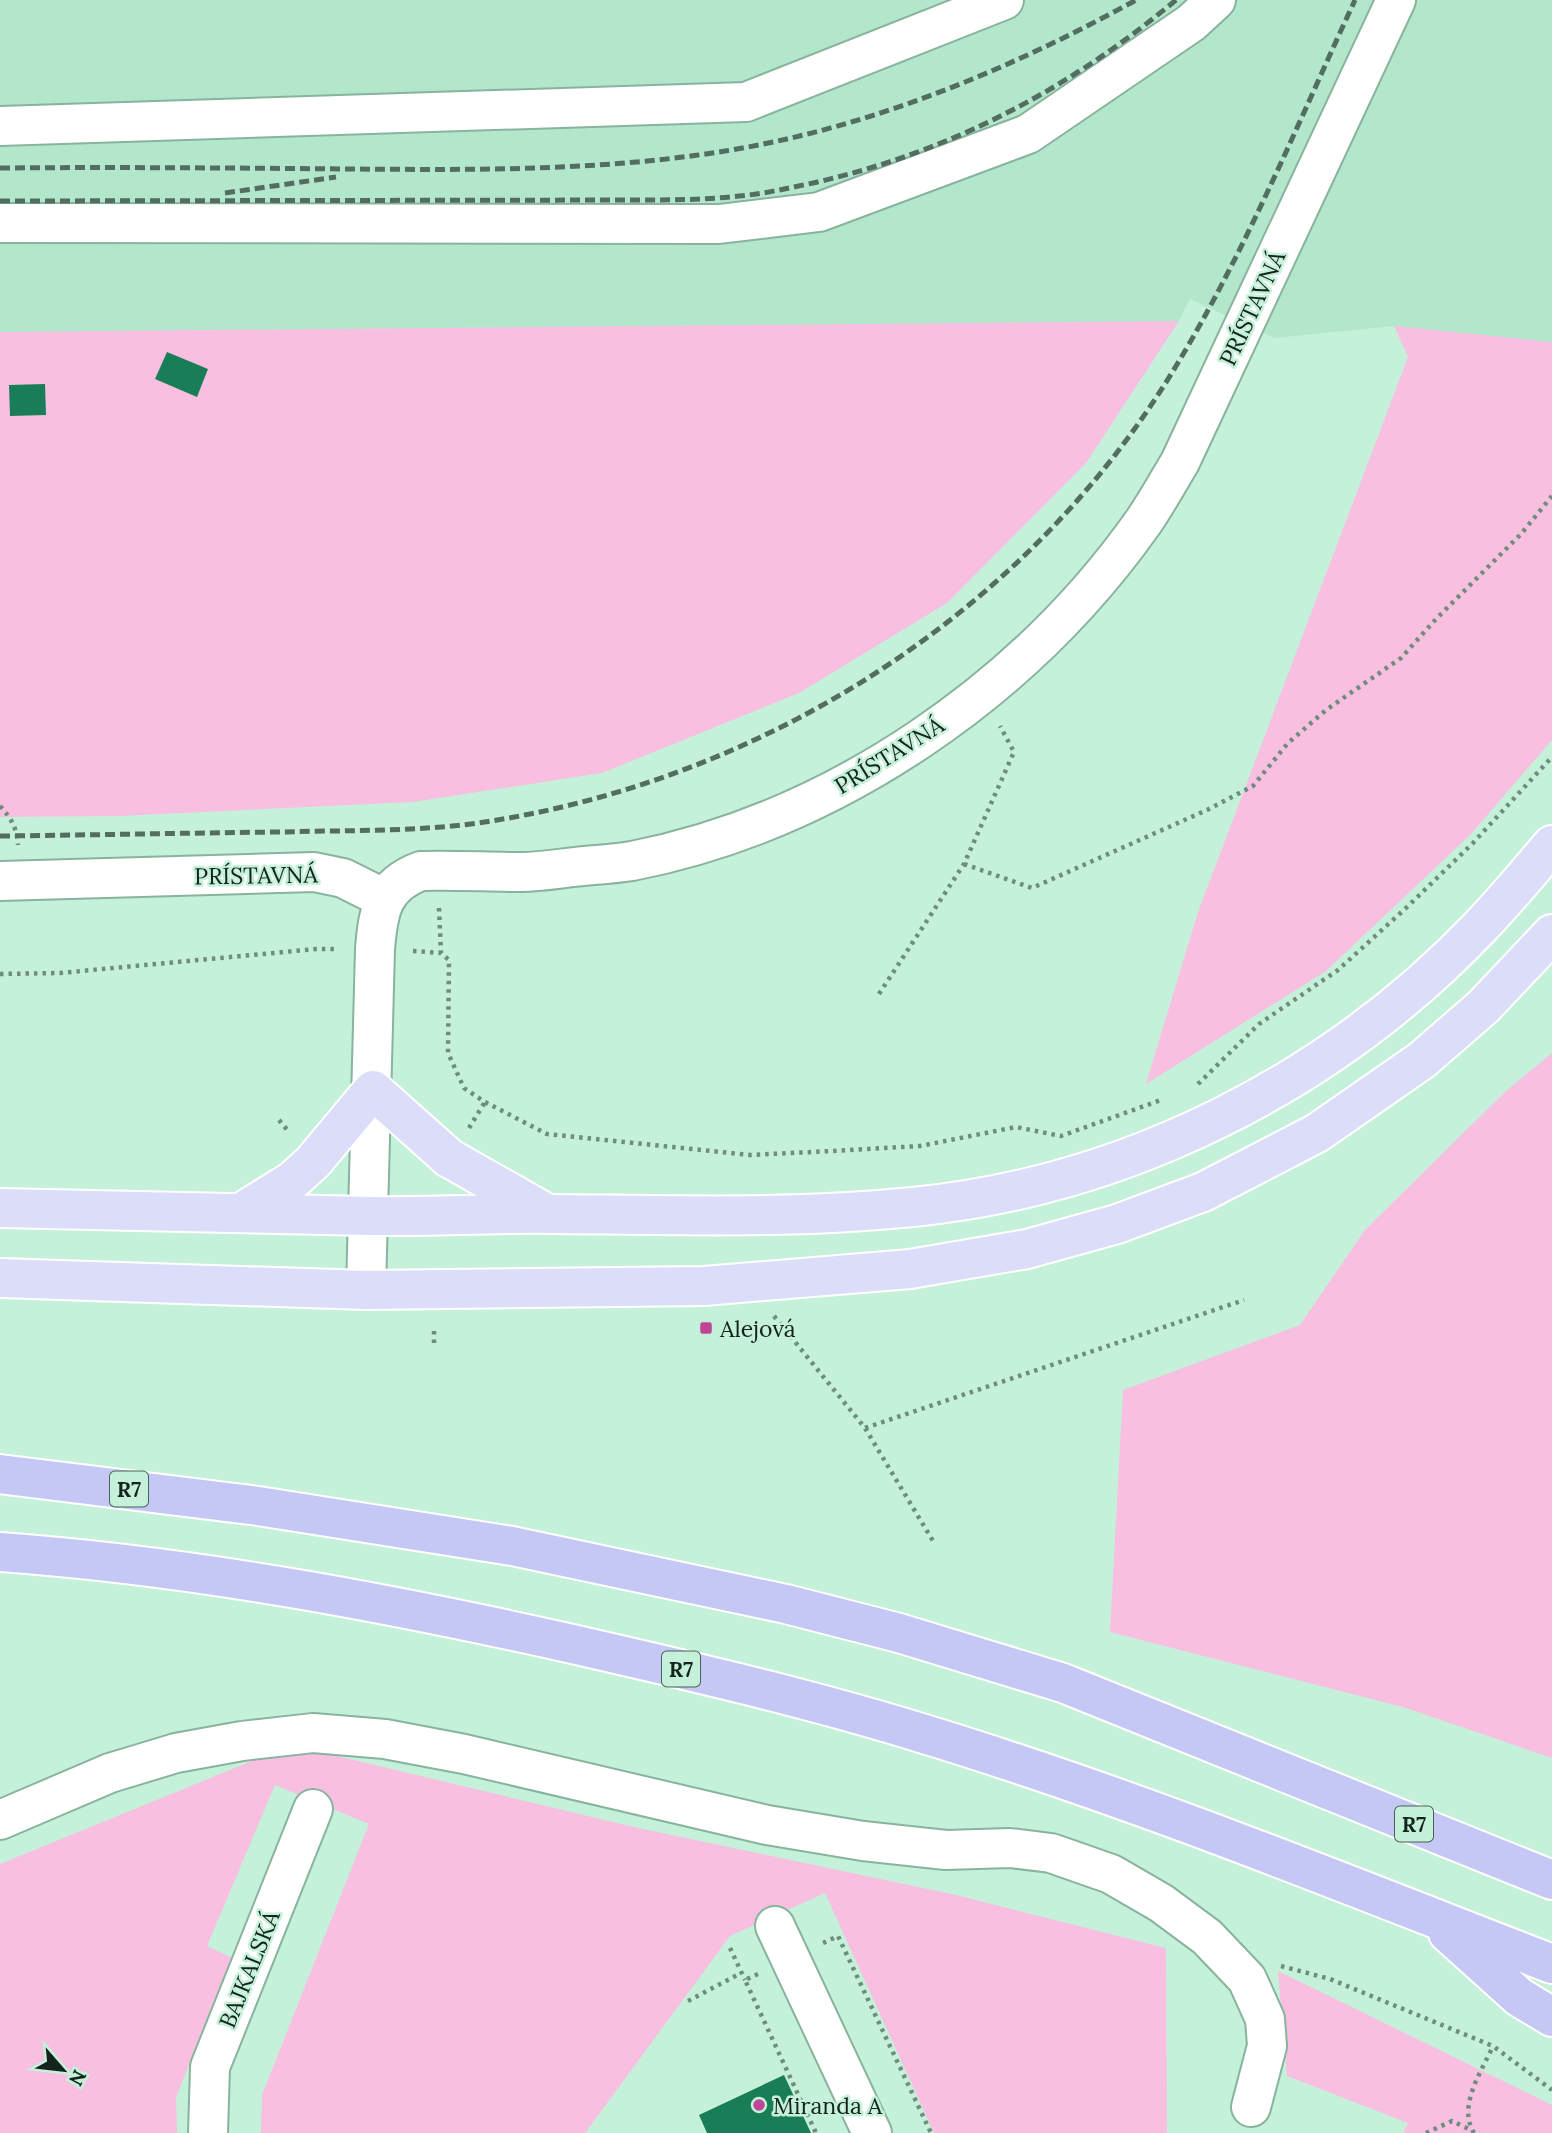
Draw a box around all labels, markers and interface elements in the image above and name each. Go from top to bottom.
street label: PRÍSTAVNÁ [1213,245,1292,370]
street label: PRÍSTAVNÁ [829,710,950,800]
street label: PRÍSTAVNÁ [194,859,319,891]
place label: Alejová [719,1314,796,1343]
marker: Alejová [698,1320,714,1336]
road number: R7 [110,1472,148,1506]
road number: R7 [662,1652,700,1686]
road number: R7 [1395,1806,1433,1842]
street label: BAJKALSKÁ [212,1905,286,2032]
north arrow [28,2035,98,2105]
text: N [64,2066,92,2090]
place label: Miranda A [773,2091,883,2120]
marker: Miranda A [751,2097,767,2113]

